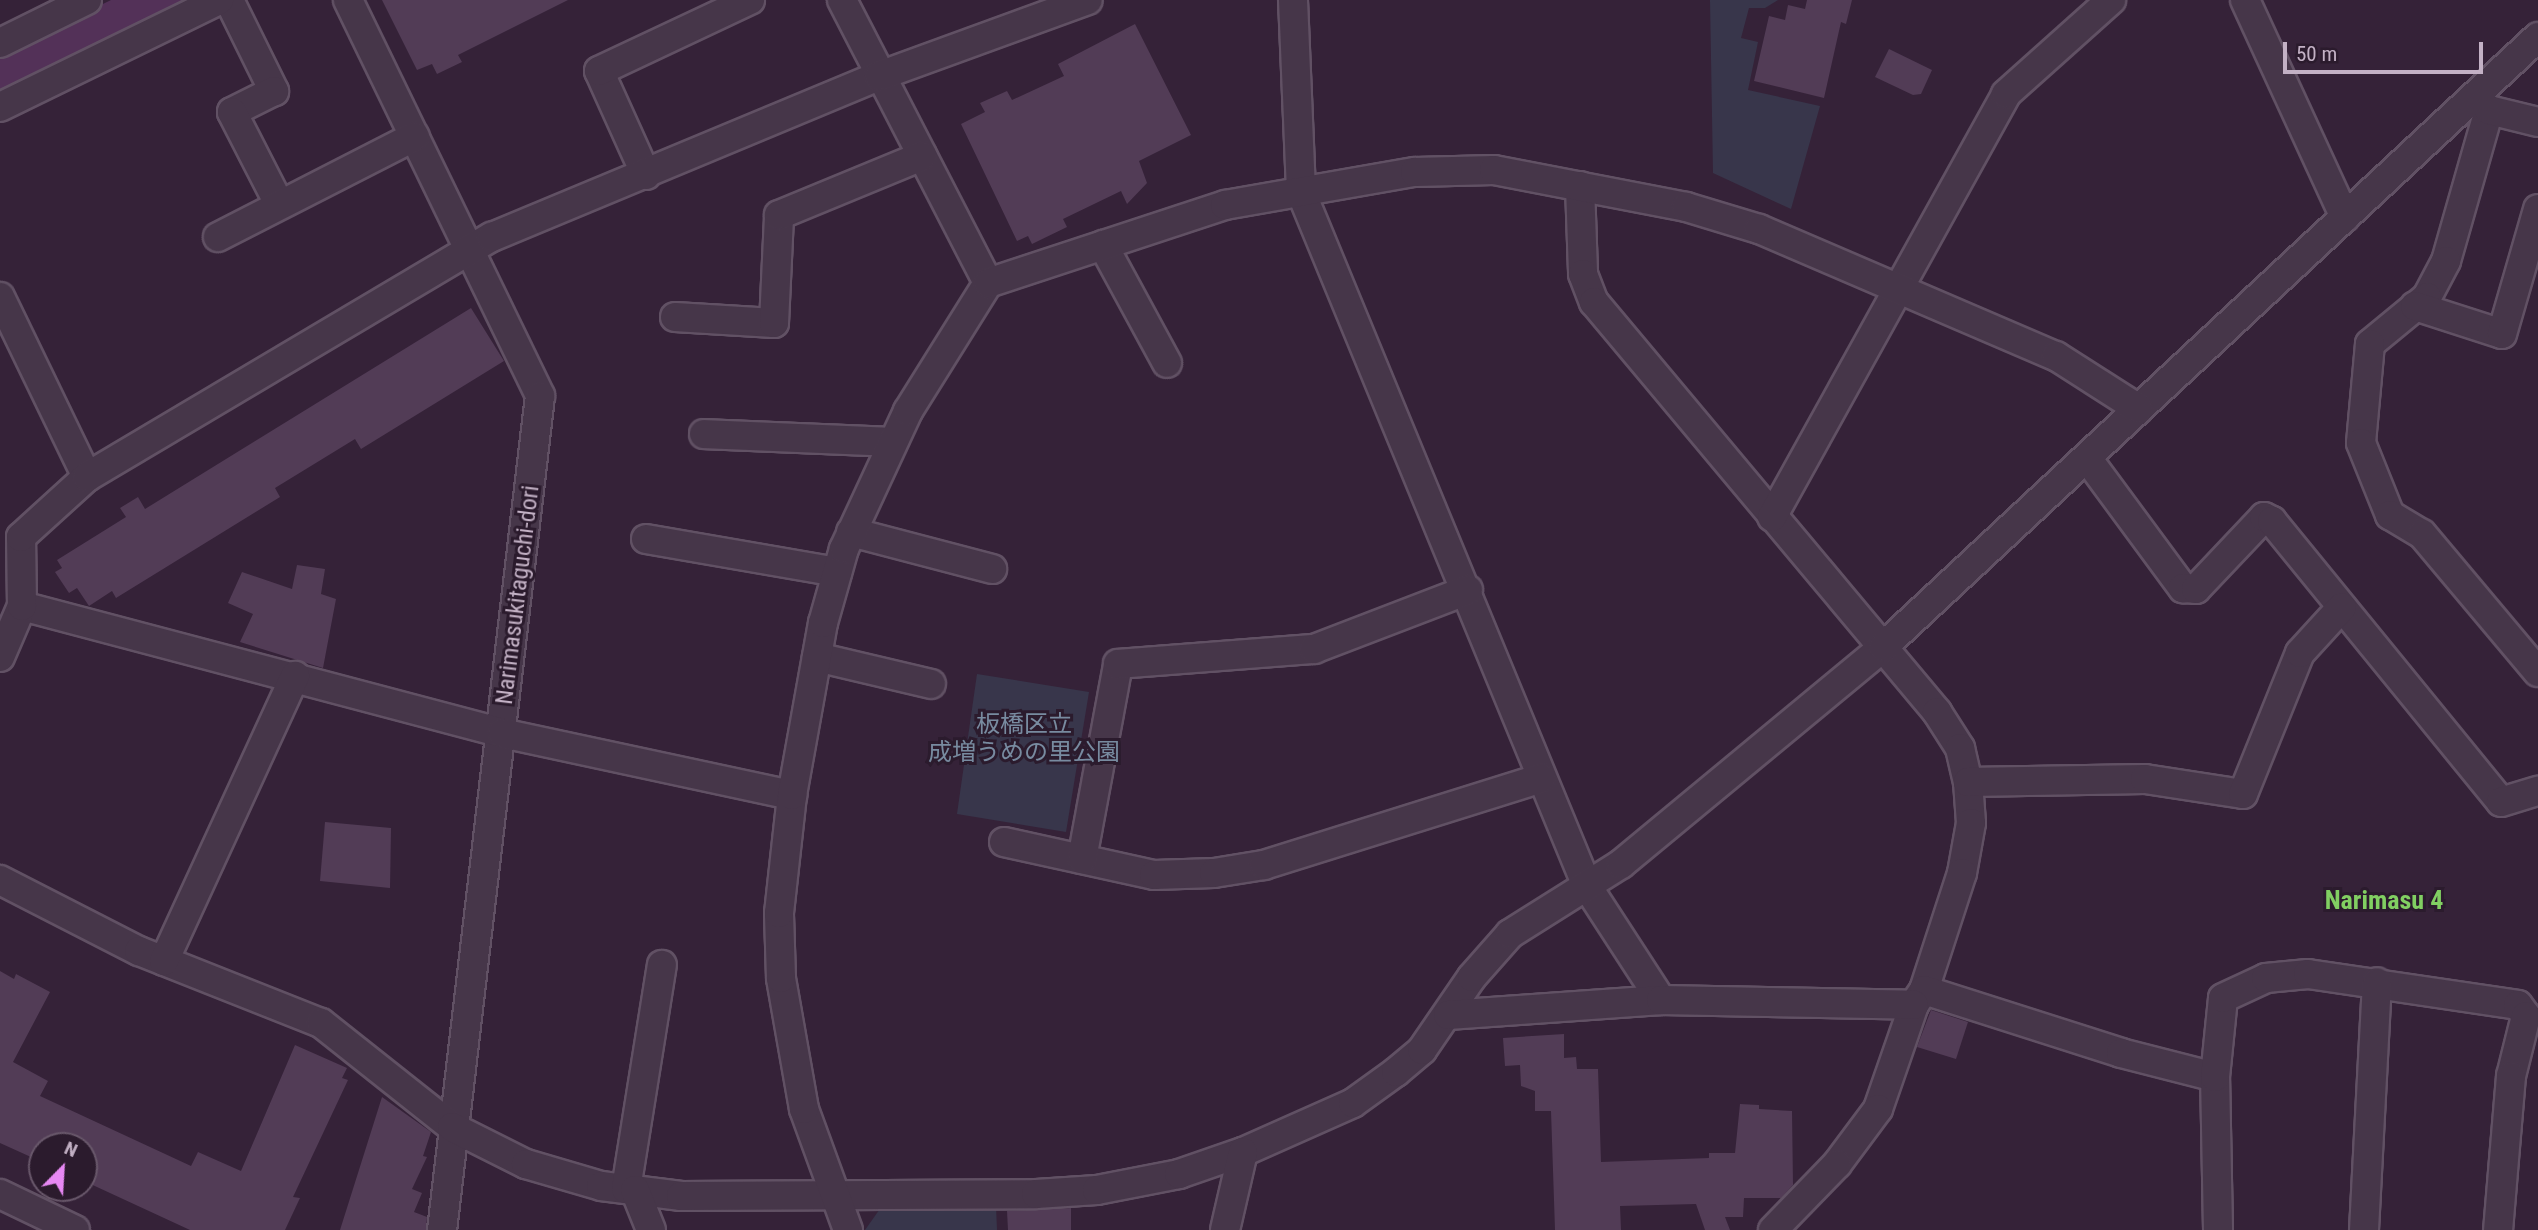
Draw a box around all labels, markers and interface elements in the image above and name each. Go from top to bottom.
scale bar [2286,28,2486,72]
text: 50 m [2296,42,2337,66]
street label: Narimasukitaguchi-dori [490,484,546,706]
park label: 板橋区立 成増うめの里公園 [928,711,1120,767]
district label: Narimasu 4 [2325,885,2443,917]
north arrow [28,1132,98,1202]
text: N [61,1136,81,1162]

